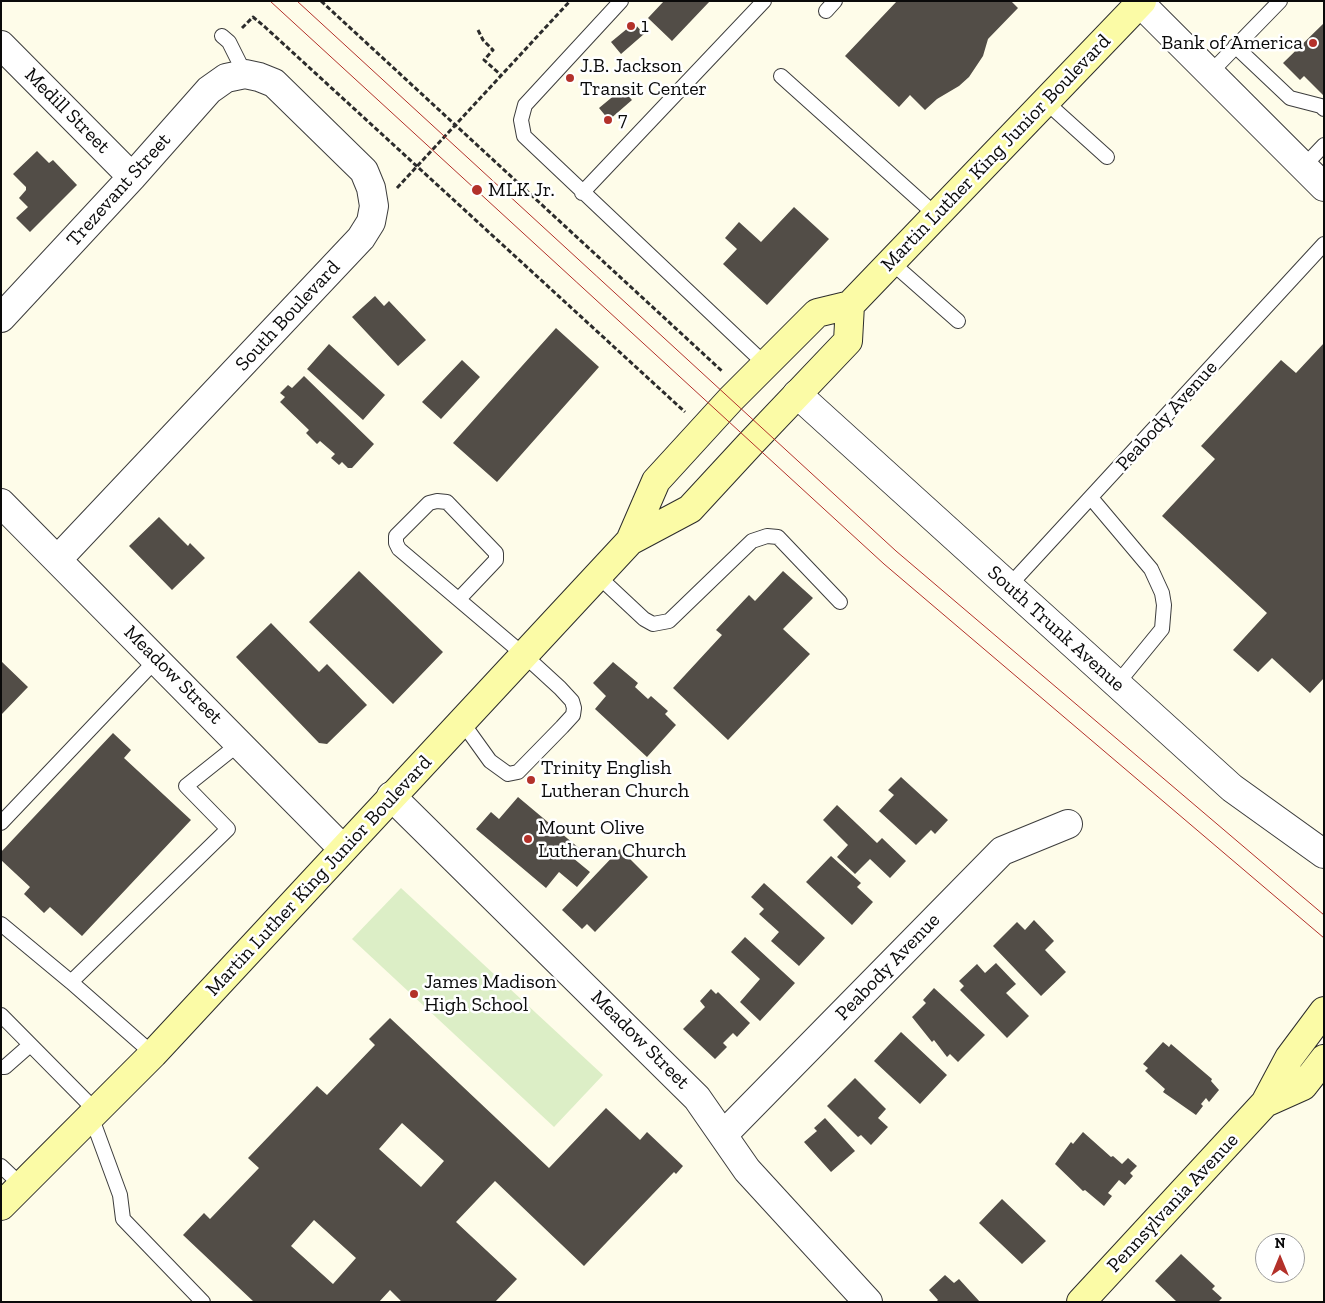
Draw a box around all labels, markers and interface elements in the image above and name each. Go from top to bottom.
place label: 1 [641,14,649,38]
marker: 1 [625,20,637,32]
street label: Martin Luther King Junior Boulevard [876,30,1116,276]
place label: Bank of America [1161,31,1303,55]
marker: Bank of America [1307,37,1319,49]
place label: J.B. Jackson Transit Center [580,54,707,101]
street label: Medill Street [19,63,115,159]
marker: J.B. Jackson Transit Center [564,72,576,84]
place label: 7 [618,108,627,132]
marker: 7 [602,114,614,126]
street label: Trezevant Street [62,128,176,252]
place label: MLK Jr. [488,178,555,202]
marker: MLK Jr. [470,183,484,197]
street label: South Boulevard [231,256,345,376]
street label: Peabody Avenue [1111,356,1223,476]
street label: South Trunk Avenue [982,561,1130,697]
street label: Meadow Street [119,621,227,729]
street label: Martin Luther King Junior Boulevard [201,751,437,1001]
place label: Trinity English Lutheran Church [541,756,689,803]
marker: Trinity English Lutheran Church [525,774,537,786]
place label: Mount Olive Lutheran Church [538,816,686,863]
marker: Mount Olive Lutheran Church [522,833,534,845]
street label: Peabody Avenue [831,908,945,1026]
place label: James Madison High School [424,970,556,1017]
street label: Meadow Street [586,986,694,1094]
marker: James Madison High School [408,988,420,1000]
street label: Pennsylvania Avenue [1102,1128,1244,1278]
north arrow [1255,1233,1305,1283]
text: N [1275,1235,1285,1252]

